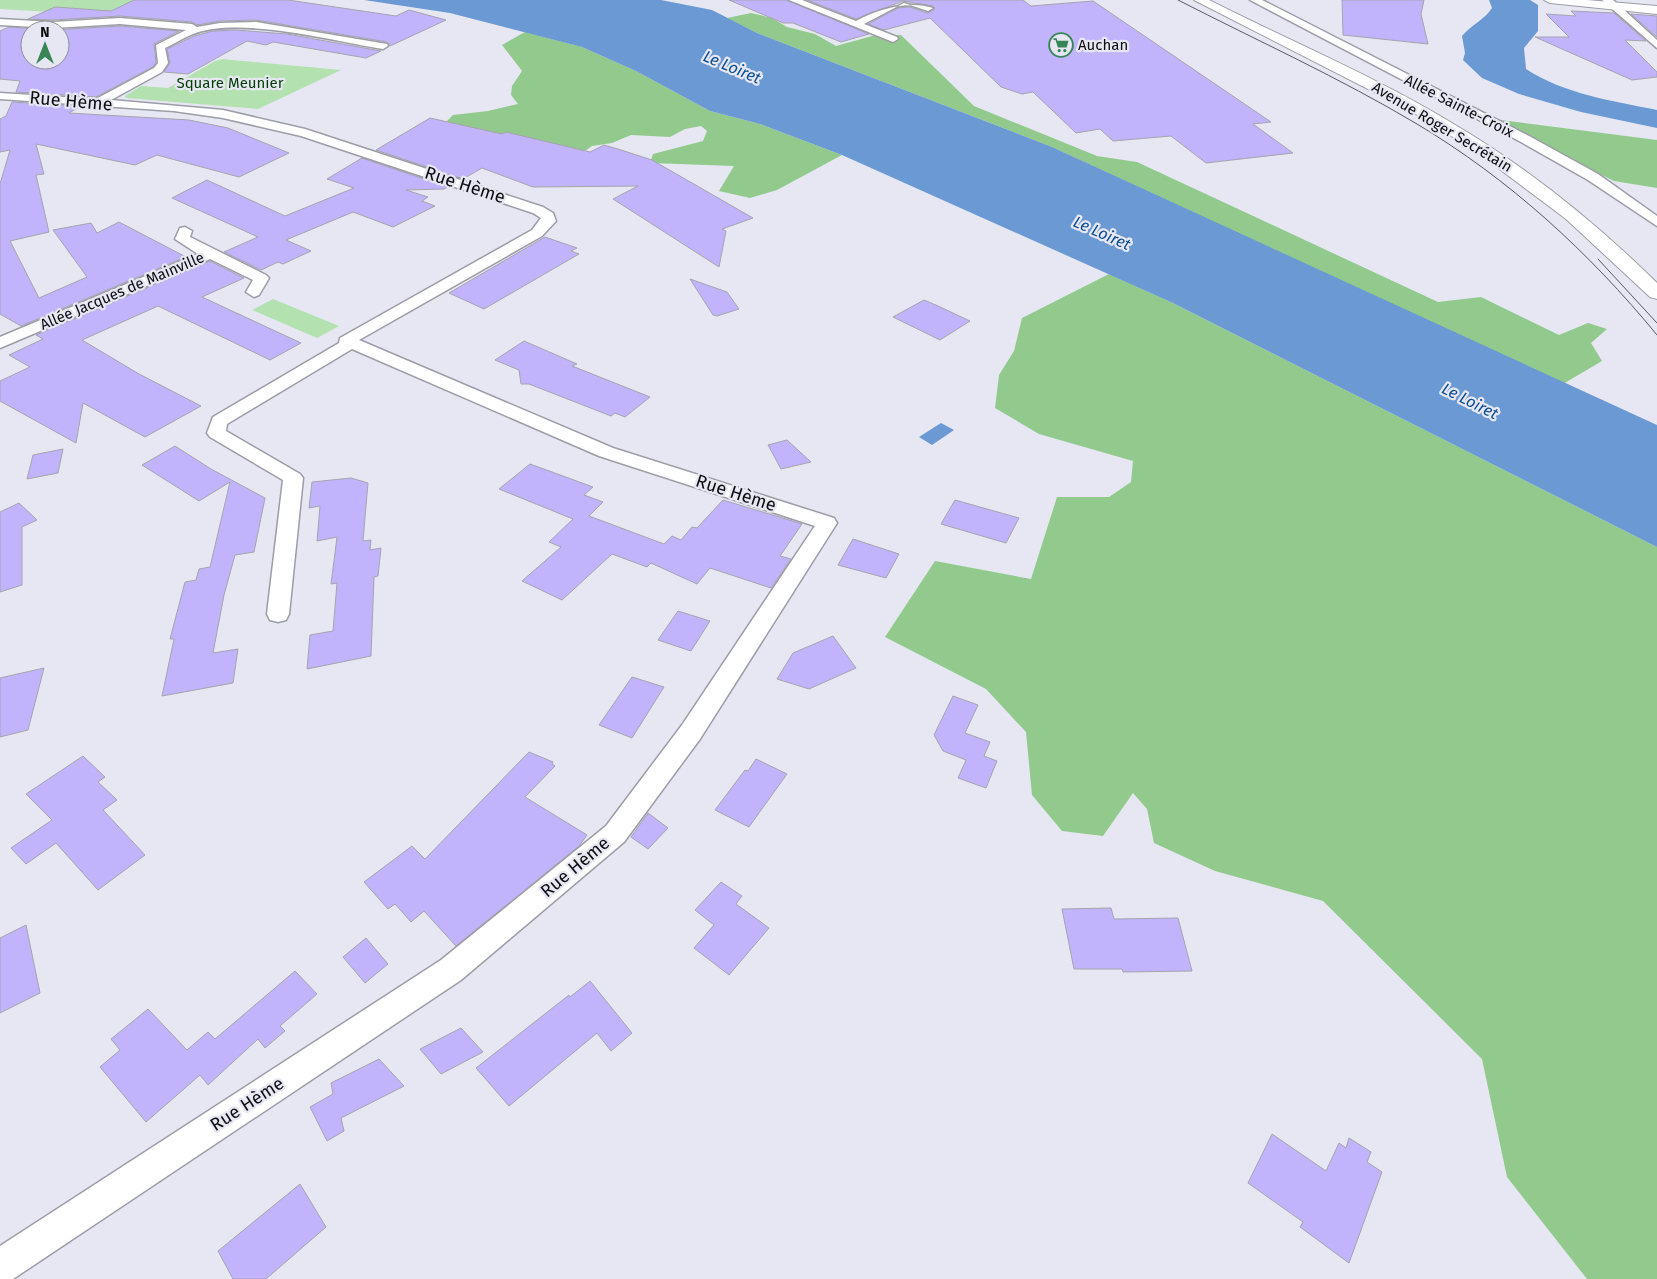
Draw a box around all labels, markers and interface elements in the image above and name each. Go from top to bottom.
north arrow [20,20,70,70]
text: N [40,24,50,41]
supermarket icon: Auchan [1048,32,1074,58]
place label: Auchan [1078,36,1128,54]
water label: Le Loiret [700,46,764,88]
street label: Allée Sainte-Croix [1401,71,1517,142]
park label: Square Meunier [176,74,284,92]
street label: Avenue Roger Secrétain [1369,78,1515,176]
street label: Rue Hème [29,86,113,116]
street label: Rue Hème [422,162,508,208]
water label: Le Loiret [1070,212,1134,254]
street label: Allée Jacques de Mainville [37,248,207,334]
water label: Le Loiret [1439,379,1502,423]
street label: Rue Hème [693,470,779,516]
street label: Rue Hème [536,832,614,902]
street label: Rue Hème [206,1072,288,1136]

